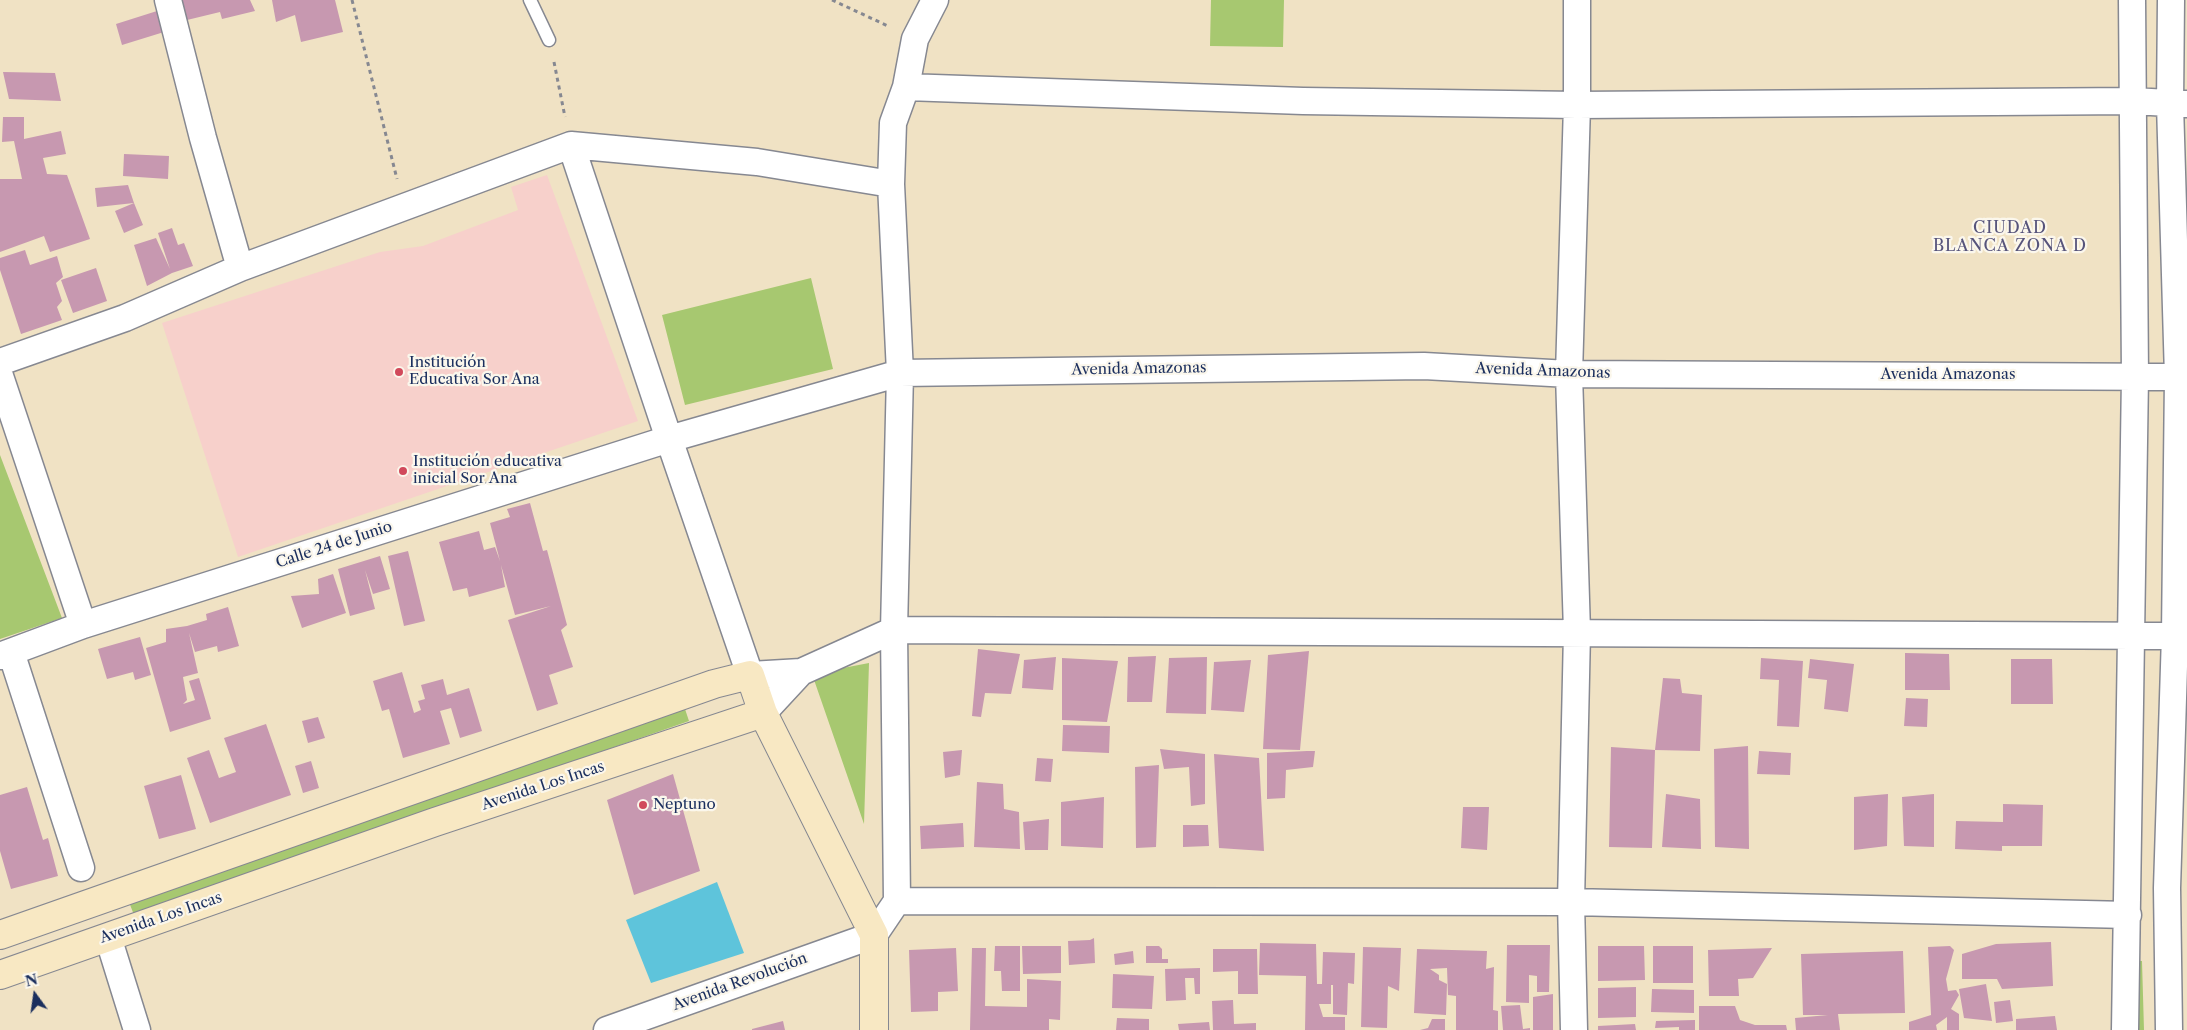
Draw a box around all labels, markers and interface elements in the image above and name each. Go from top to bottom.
district label: CIUDAD BLANCA ZONA D [1931,218,2089,256]
place label: Institución Educativa Sor Ana [409,354,540,389]
street label: Avenida Amazonas [1071,359,1207,379]
street label: Avenida Amazonas [1475,360,1611,382]
marker: Institución Educativa Sor Ana [393,366,405,378]
street label: Avenida Amazonas [1880,366,2016,384]
place label: Institución educativa inicial Sor Ana [413,453,562,488]
marker: Institución educativa inicial Sor Ana [397,465,409,477]
street label: Calle 24 de Junio [274,518,394,572]
street label: Avenida Los Incas [479,758,607,814]
place label: Neptuno [653,796,716,814]
marker: Neptuno [637,799,649,811]
street label: Avenida Los Incas [97,889,225,947]
street label: Avenida Revolución [670,949,810,1015]
north arrow [10,970,60,1020]
text: N [23,970,39,991]

